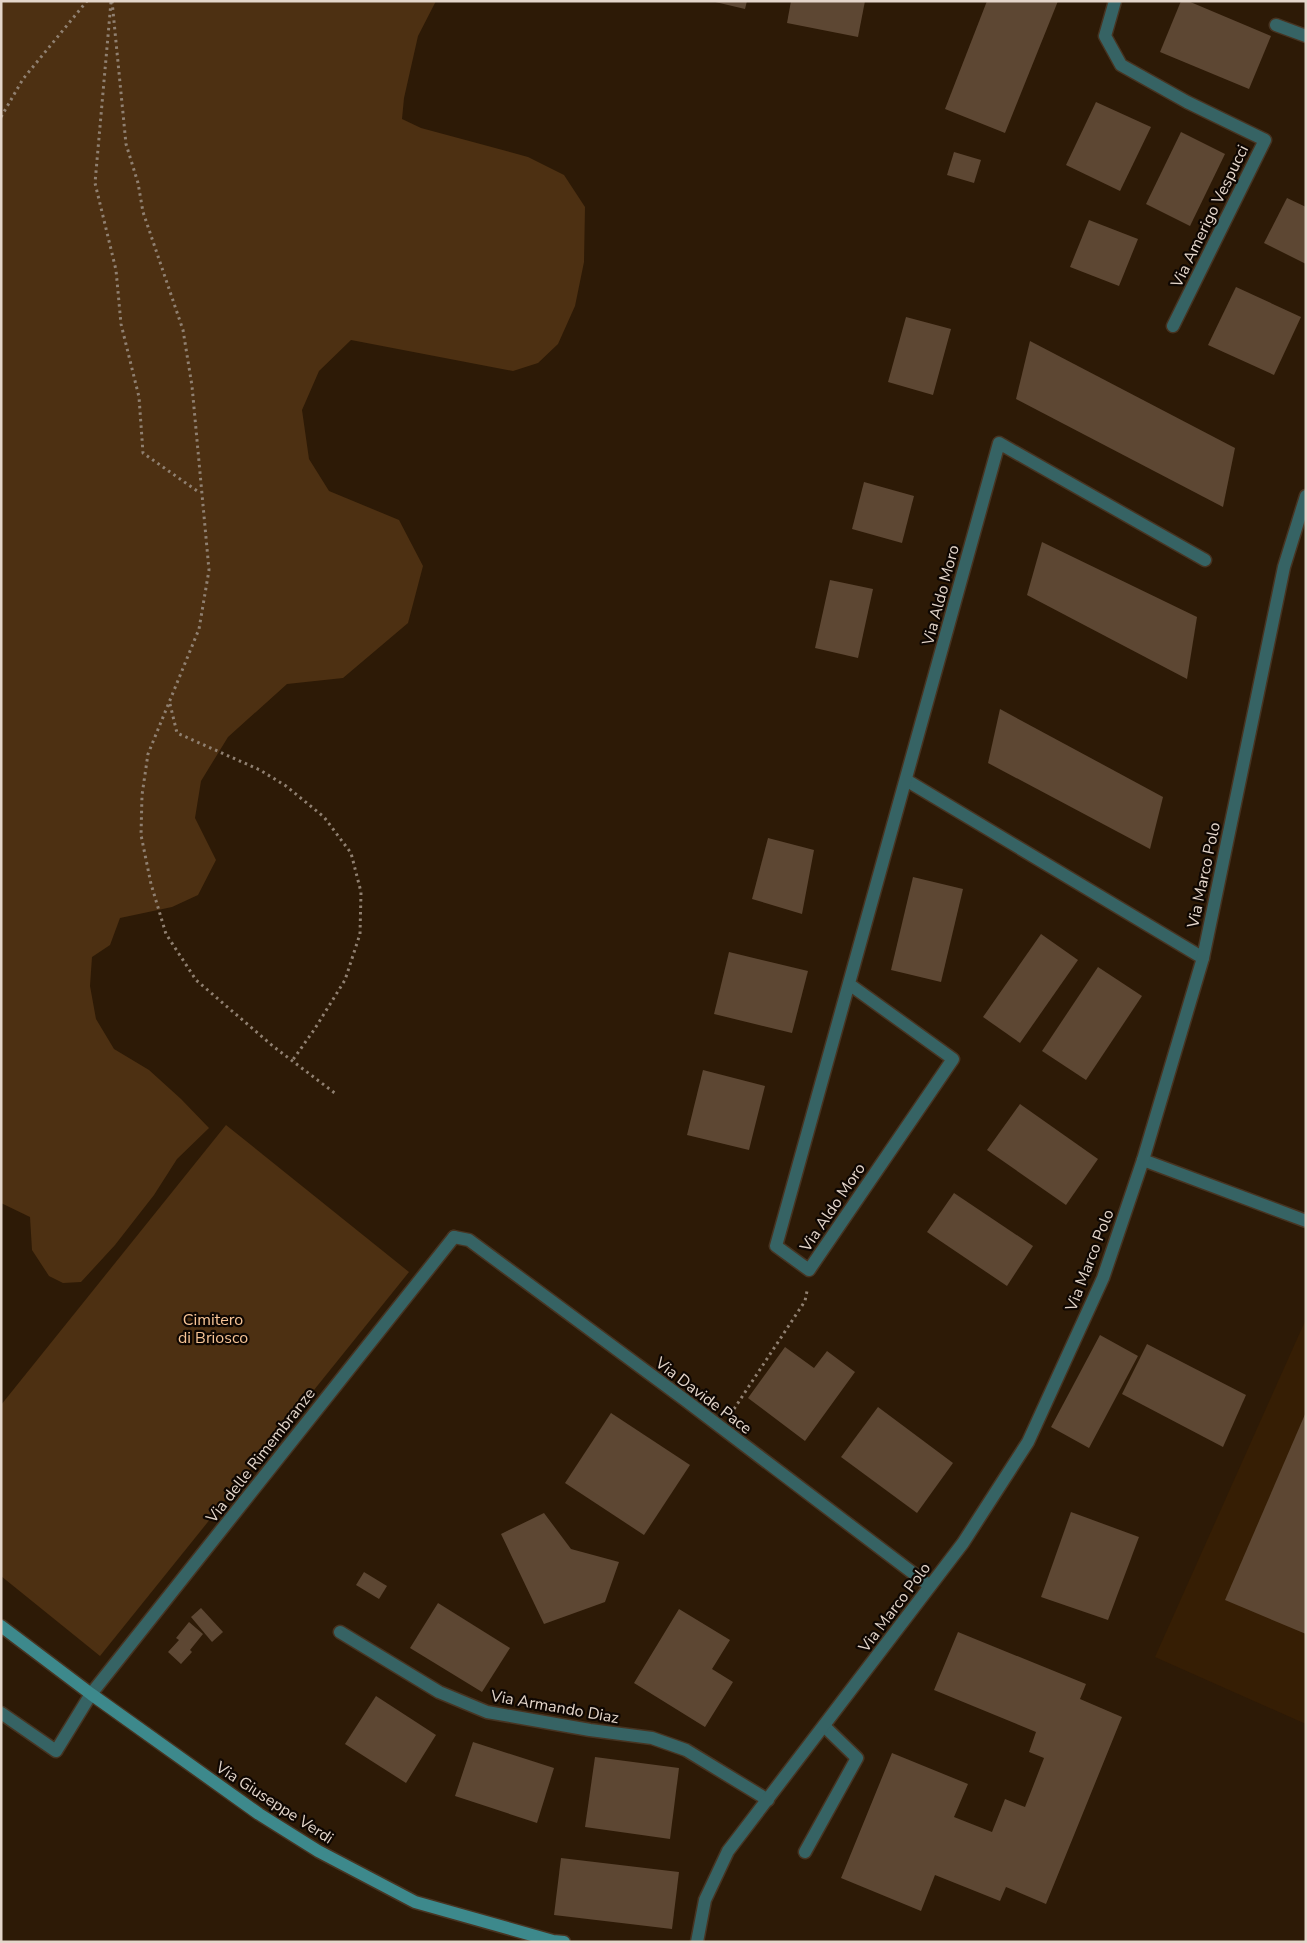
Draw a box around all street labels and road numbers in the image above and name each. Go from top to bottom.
street label: Via Amerigo Vespucci [1165,142,1254,292]
street label: Via Aldo Moro [917,543,965,649]
street label: Via Marco Polo [1182,820,1226,931]
street label: Via Aldo Moro [794,1159,871,1257]
street label: Via Marco Polo [1060,1206,1120,1315]
street label: Via Davide Pace [650,1352,756,1439]
street label: Via delle Rimembranze [200,1384,320,1529]
street label: Via Marco Polo [853,1558,936,1658]
street label: Via Armando Diaz [488,1685,621,1729]
street label: Via Giuseppe Verdi [210,1756,338,1849]

